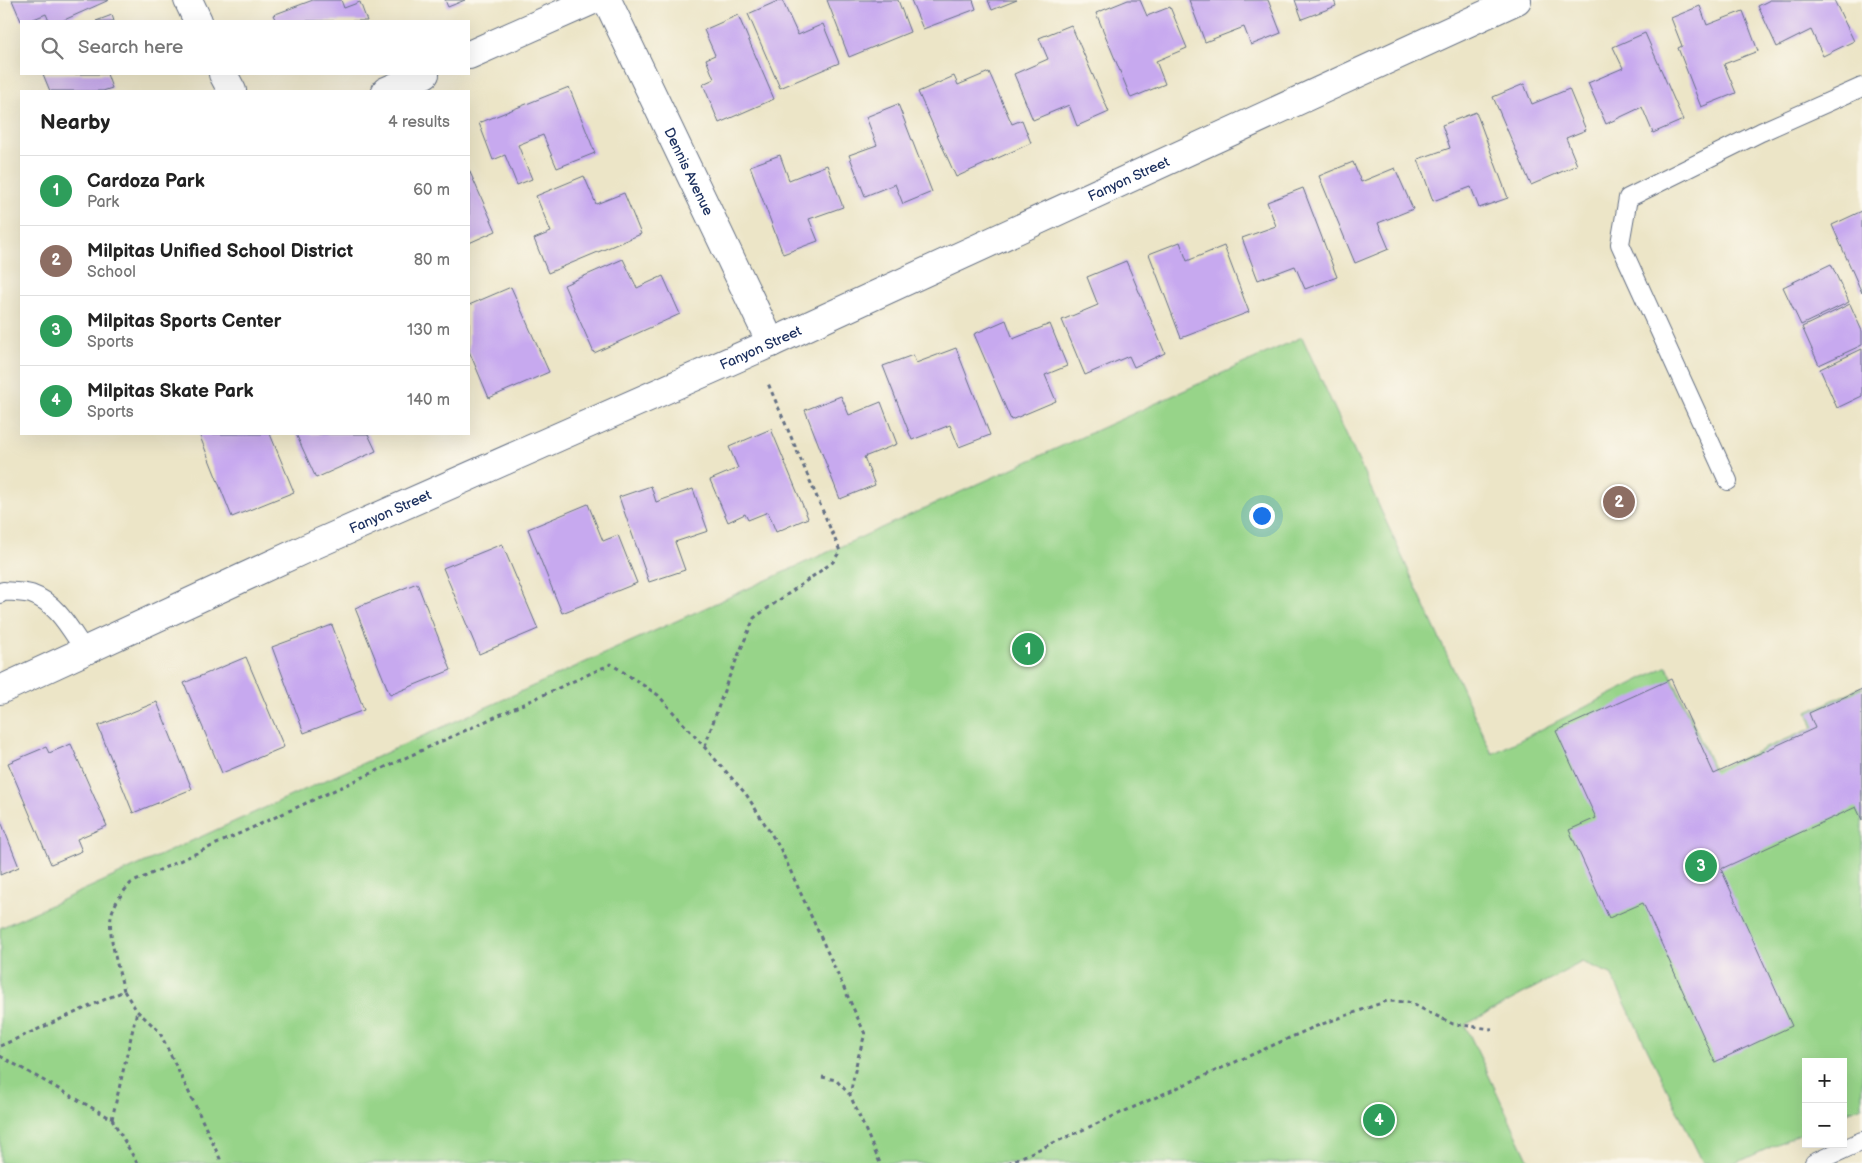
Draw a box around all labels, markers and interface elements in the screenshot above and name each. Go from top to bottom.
search box [20,20,470,75]
icon: search [38,34,66,62]
text: Search here [78,36,183,59]
text: Nearby [40,110,110,135]
text: 4 results [388,113,450,132]
street label: Dennis Avenue [661,125,717,218]
street label: Fanyon Street [1085,152,1172,205]
text: Cardoza Park [87,170,205,193]
text: 1 [53,181,59,200]
text: 60 m [413,181,450,200]
text: Park [87,193,119,212]
text: Milpitas Unified School District [87,240,353,263]
text: 2 [51,251,61,270]
text: 80 m [414,251,450,270]
text: School [87,263,136,282]
text: Milpitas Sports Center [87,310,281,333]
text: 3 [51,321,61,340]
text: 130 m [407,321,450,340]
street label: Fanyon Street [717,322,805,373]
text: Sports [87,333,134,352]
text: Milpitas Skate Park [87,380,253,403]
text: 4 [51,391,61,410]
text: 140 m [407,391,450,410]
text: Sports [87,403,134,422]
pin: 2 [1603,483,1635,521]
street label: Fanyon Street [347,486,434,537]
your location [1249,503,1275,529]
pin: 1 [1012,630,1044,668]
pin: 3 [1685,847,1717,885]
map controls [1802,1058,1847,1148]
button: + [1802,1058,1847,1103]
pin: 4 [1363,1101,1395,1139]
button: − [1802,1103,1847,1148]

